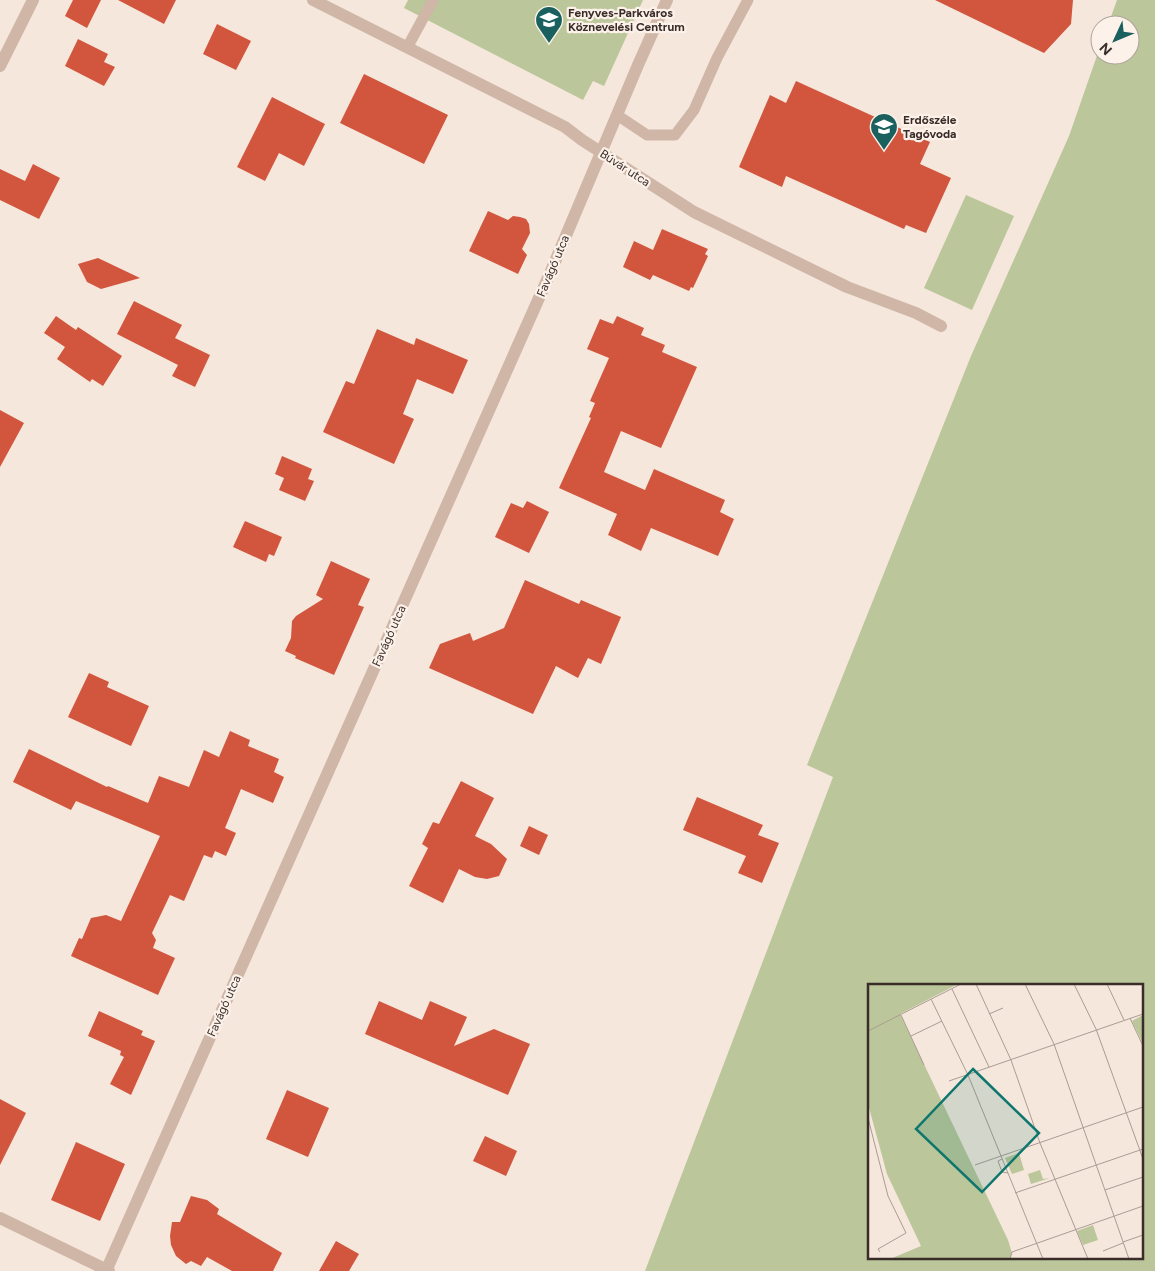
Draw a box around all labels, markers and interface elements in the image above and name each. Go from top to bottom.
school or university icon: Fenyves-Parkváros Köznevelési Centrum [534,5,564,44]
place label: Fenyves-Parkváros Köznevelési Centrum [568,6,685,34]
north arrow [1090,15,1140,65]
text: N [1096,39,1116,58]
school or university icon: Erdőszéle Tagóvoda [869,112,899,151]
place label: Erdőszéle Tagóvoda [903,113,957,141]
street label: Búvár utca [597,147,653,189]
street label: Favágó utca [534,233,572,299]
street label: Favágó utca [369,603,409,669]
street label: Favágó utca [204,973,244,1039]
inset map [868,984,1142,1258]

